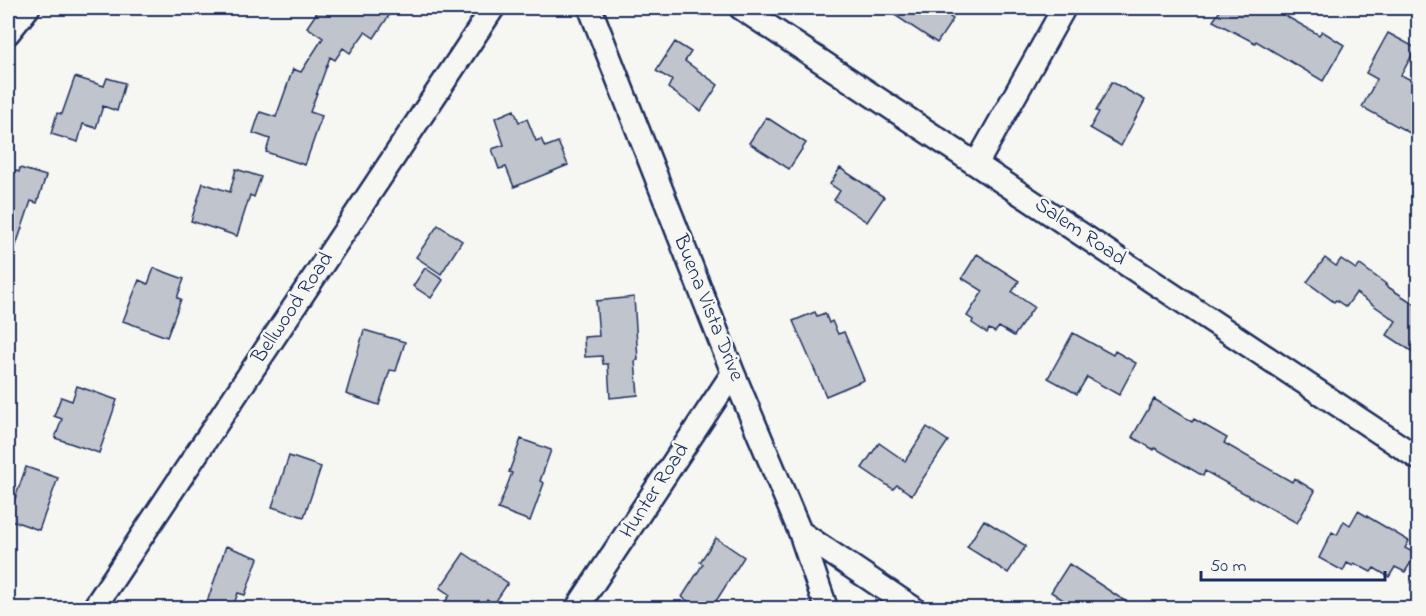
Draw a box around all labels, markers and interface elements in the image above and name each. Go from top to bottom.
street label: Salem Road [1028,190,1132,274]
street label: Buena Vista Drive [665,229,751,386]
street label: Bellwood Road [244,246,342,371]
street label: Hunter Road [613,437,697,545]
scale bar [1201,544,1386,582]
text: 50 m [1210,554,1247,580]

